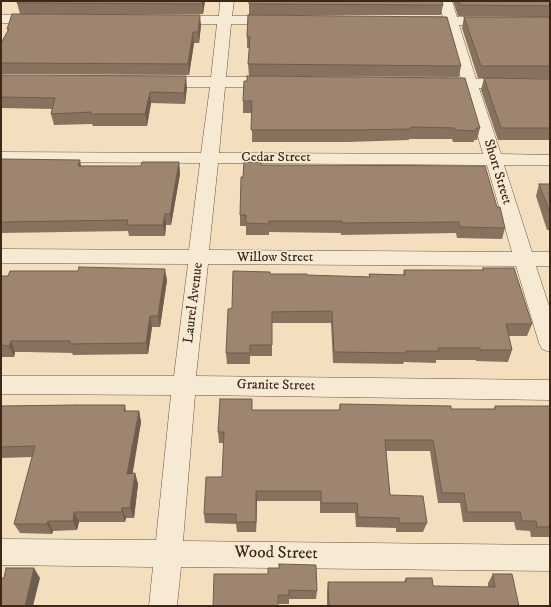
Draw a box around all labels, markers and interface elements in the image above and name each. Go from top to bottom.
street label: Short Street [479,137,515,207]
street label: Cedar Street [241,150,311,166]
street label: Willow Street [237,250,313,266]
street label: Laurel Avenue [181,262,207,344]
street label: Granite Street [237,377,315,395]
street label: Wood Street [234,543,318,565]

